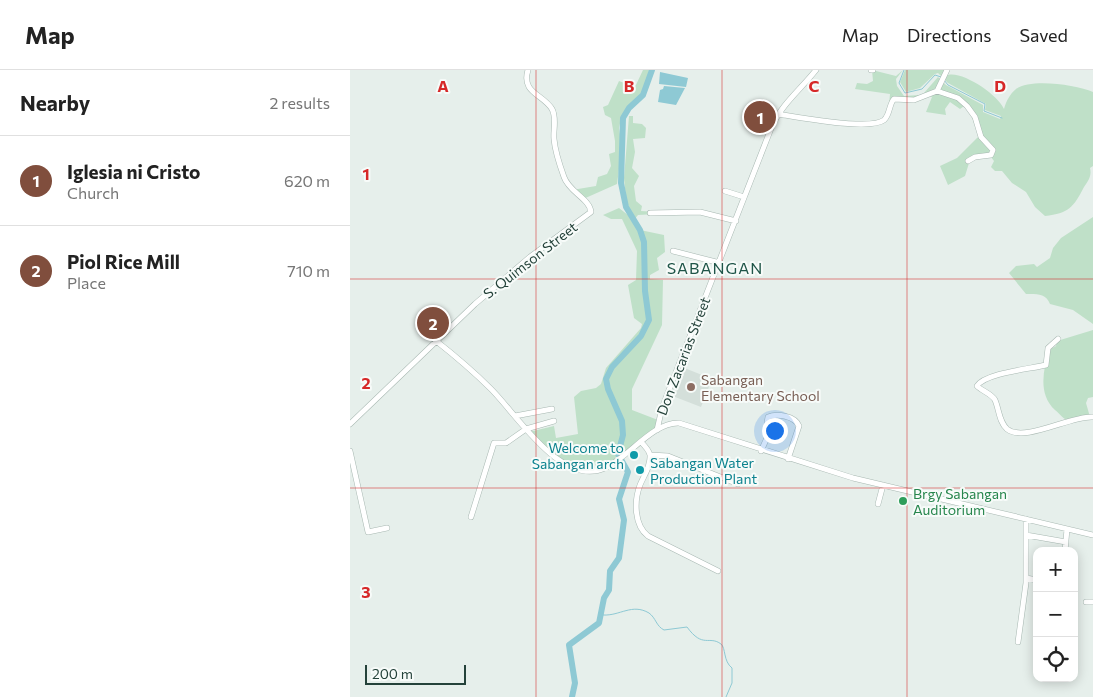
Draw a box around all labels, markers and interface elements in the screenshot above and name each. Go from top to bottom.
text: Map [25,20,75,49]
text: Map [842,24,879,46]
text: Directions [907,24,991,46]
text: Saved [1019,24,1068,46]
text: A [437,76,449,95]
text: B [624,76,635,95]
text: C [809,76,820,95]
text: D [994,76,1006,95]
text: Nearby [20,90,90,115]
text: 2 results [269,93,330,112]
pin: 1 [744,98,776,136]
text: Iglesia ni Cristo [67,160,200,183]
text: 1 [362,164,370,183]
text: 1 [32,171,40,190]
text: 620 m [284,171,330,190]
text: Church [67,183,119,202]
street label: S. Quimson Street [480,218,580,302]
text: Piol Rice Mill [67,250,180,273]
district label: SABANGAN [667,258,763,277]
text: 2 [31,261,41,280]
text: 710 m [287,261,330,280]
text: Place [67,273,106,292]
street label: Don Zacarias Street [653,294,714,418]
pin: 2 [417,304,449,342]
place label: Sabangan Elementary School [701,371,820,404]
text: 2 [361,373,371,392]
marker: Sabangan Elementary School [685,381,697,393]
your location [762,418,788,444]
place label: Welcome to Sabangan arch [532,439,624,472]
marker: Welcome to Sabangan arch [628,449,640,461]
place label: Sabangan Water Production Plant [650,454,757,487]
marker: Sabangan Water Production Plant [634,464,646,476]
place label: Brgy Sabangan Auditorium [913,485,1007,518]
marker: Brgy Sabangan Auditorium [897,495,909,507]
map controls [1033,547,1078,682]
button: + [1033,547,1078,592]
text: 3 [361,582,371,601]
button: − [1033,592,1078,637]
button: locate [1033,637,1078,682]
scale bar [365,662,466,685]
text: 200 m [372,665,413,682]

